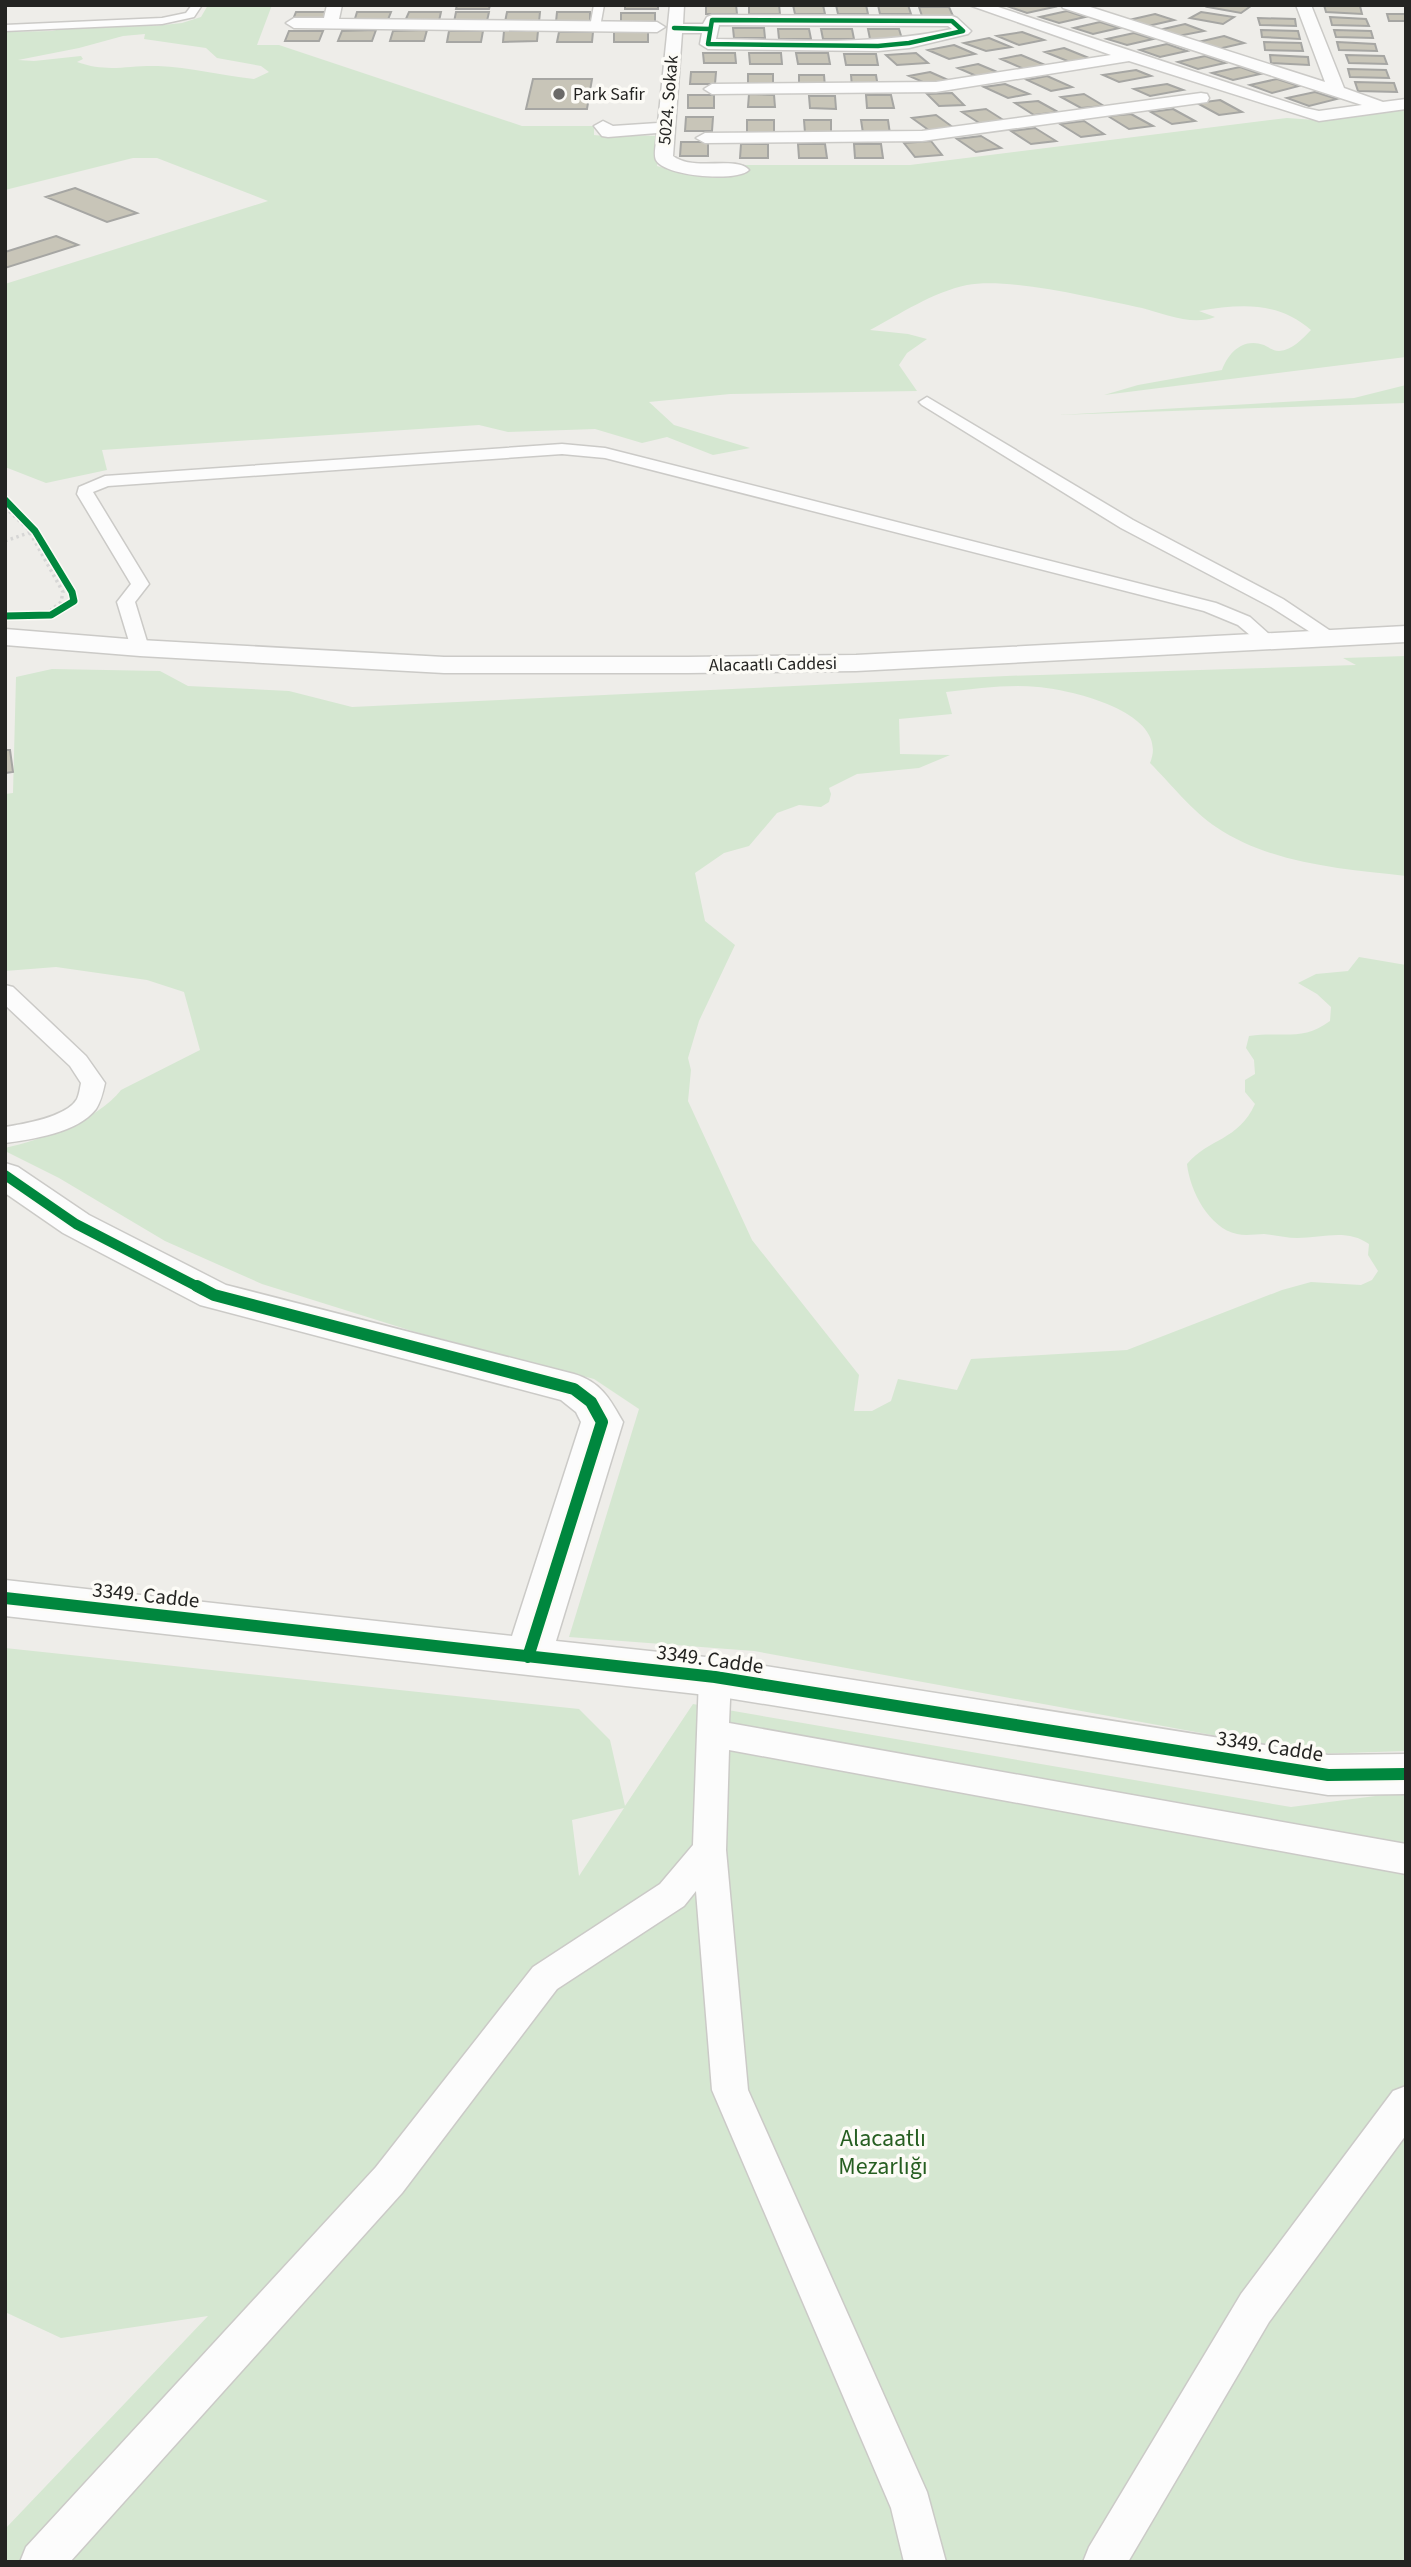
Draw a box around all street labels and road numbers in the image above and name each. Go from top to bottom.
street label: 5024. Sokak [652,54,685,146]
street label: Alacaatlı Caddesi [709,651,837,678]
street label: 3349. Cadde [91,1574,201,1616]
street label: 3349. Cadde [655,1637,765,1681]
street label: 3349. Cadde [1215,1723,1325,1769]

